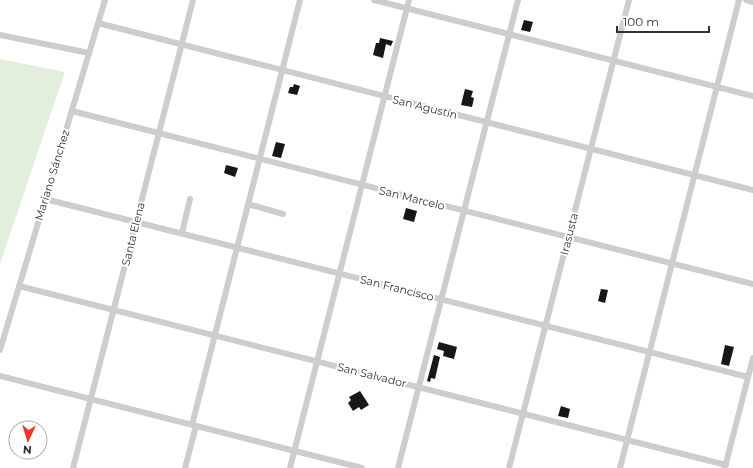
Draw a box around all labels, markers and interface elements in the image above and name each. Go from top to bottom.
scale bar [617,8,709,34]
text: 100 m [623,14,659,29]
street label: San Agustín [391,92,459,122]
street label: Mariano Sánchez [32,127,73,222]
street label: San Marcelo [378,183,447,213]
street label: Santa Elena [118,201,148,267]
street label: Irasusta [557,212,581,256]
street label: San Francisco [359,272,436,304]
street label: San Salvador [336,360,408,390]
north arrow [8,420,48,460]
text: N [22,443,32,457]

